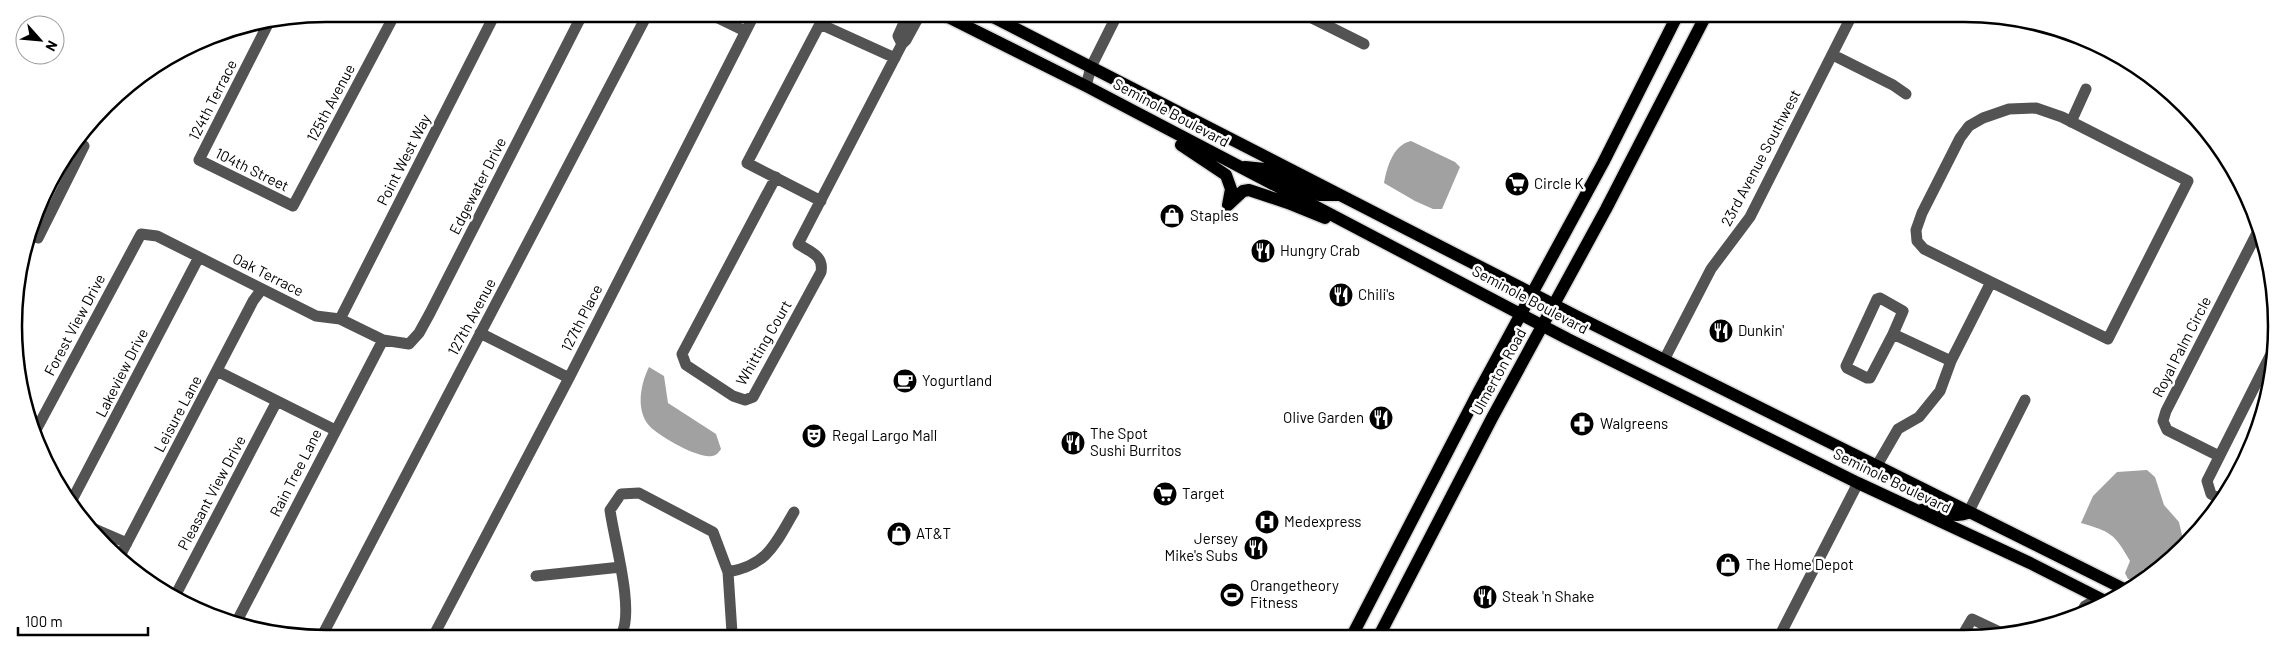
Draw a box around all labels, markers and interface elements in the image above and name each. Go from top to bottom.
north arrow [15,15,65,65]
text: N [42,38,62,54]
street label: 124th Terrace [184,56,240,143]
street label: 125th Avenue [302,61,358,144]
street label: Seminole Boulevard [1110,74,1232,150]
street label: 23rd Avenue Southwest [1716,86,1804,229]
street label: Point West Way [372,111,434,208]
street label: Edgewater Drive [445,134,509,237]
street label: 104th Street [213,144,292,195]
supermarket icon: Circle K [1504,171,1530,197]
place label: Circle K [1534,174,1584,192]
shop icon: Staples [1159,203,1185,229]
place label: Staples [1190,206,1239,224]
restaurant icon: Hungry Crab [1250,238,1276,264]
place label: Hungry Crab [1280,241,1360,259]
street label: Oak Terrace [230,249,307,300]
street label: Seminole Boulevard [1469,261,1591,337]
street label: Forest View Drive [40,271,109,379]
street label: 127th Avenue [443,275,499,358]
street label: 127th Place [557,281,606,354]
restaurant icon: Chili's [1328,282,1354,308]
place label: Chili's [1358,285,1395,303]
street label: Royal Palm Circle [2148,293,2214,400]
street label: Whitting Court [731,297,795,388]
restaurant icon: Dunkin' [1708,318,1734,344]
place label: Dunkin' [1738,321,1784,339]
street label: Lakeview Drive [91,325,151,420]
street label: Ulmerton Road [1467,325,1529,418]
cafe icon: Yogurtland [892,368,918,394]
place label: Yogurtland [922,371,992,389]
street label: Leisure Lane [149,372,205,455]
restaurant icon: Olive Garden [1368,405,1394,431]
place label: Olive Garden [1283,408,1364,426]
pharmacy icon: Walgreens [1569,411,1595,437]
place label: Walgreens [1600,414,1668,432]
theatre icon: Regal Largo Mall [801,423,827,449]
place label: The Spot Sushi Burritos [1090,424,1182,459]
street label: Rain Tree Lane [265,426,325,519]
place label: Regal Largo Mall [832,426,937,444]
restaurant icon: The Spot Sushi Burritos [1060,430,1086,456]
street label: Pleasant View Drive [173,432,249,553]
street label: Seminole Boulevard [1831,444,1954,516]
supermarket icon: Target [1152,481,1178,507]
place label: Target [1182,484,1225,502]
hospital icon: Medexpress [1254,509,1280,535]
place label: Medexpress [1284,512,1362,530]
shop icon: AT&T [886,521,912,547]
place label: AT&T [916,524,951,542]
place label: Jersey Mike's Subs [1164,529,1238,564]
restaurant icon: Jersey Mike's Subs [1243,535,1269,561]
shop icon: The Home Depot [1715,552,1741,578]
place label: The Home Depot [1746,555,1854,573]
place label: Orangetheory Fitness [1250,576,1339,611]
sports icon: Orangetheory Fitness [1219,582,1245,608]
restaurant icon: Steak 'n Shake [1472,584,1498,610]
place label: Steak 'n Shake [1502,587,1595,605]
scale bar [18,604,148,636]
text: 100 m [25,612,63,630]

